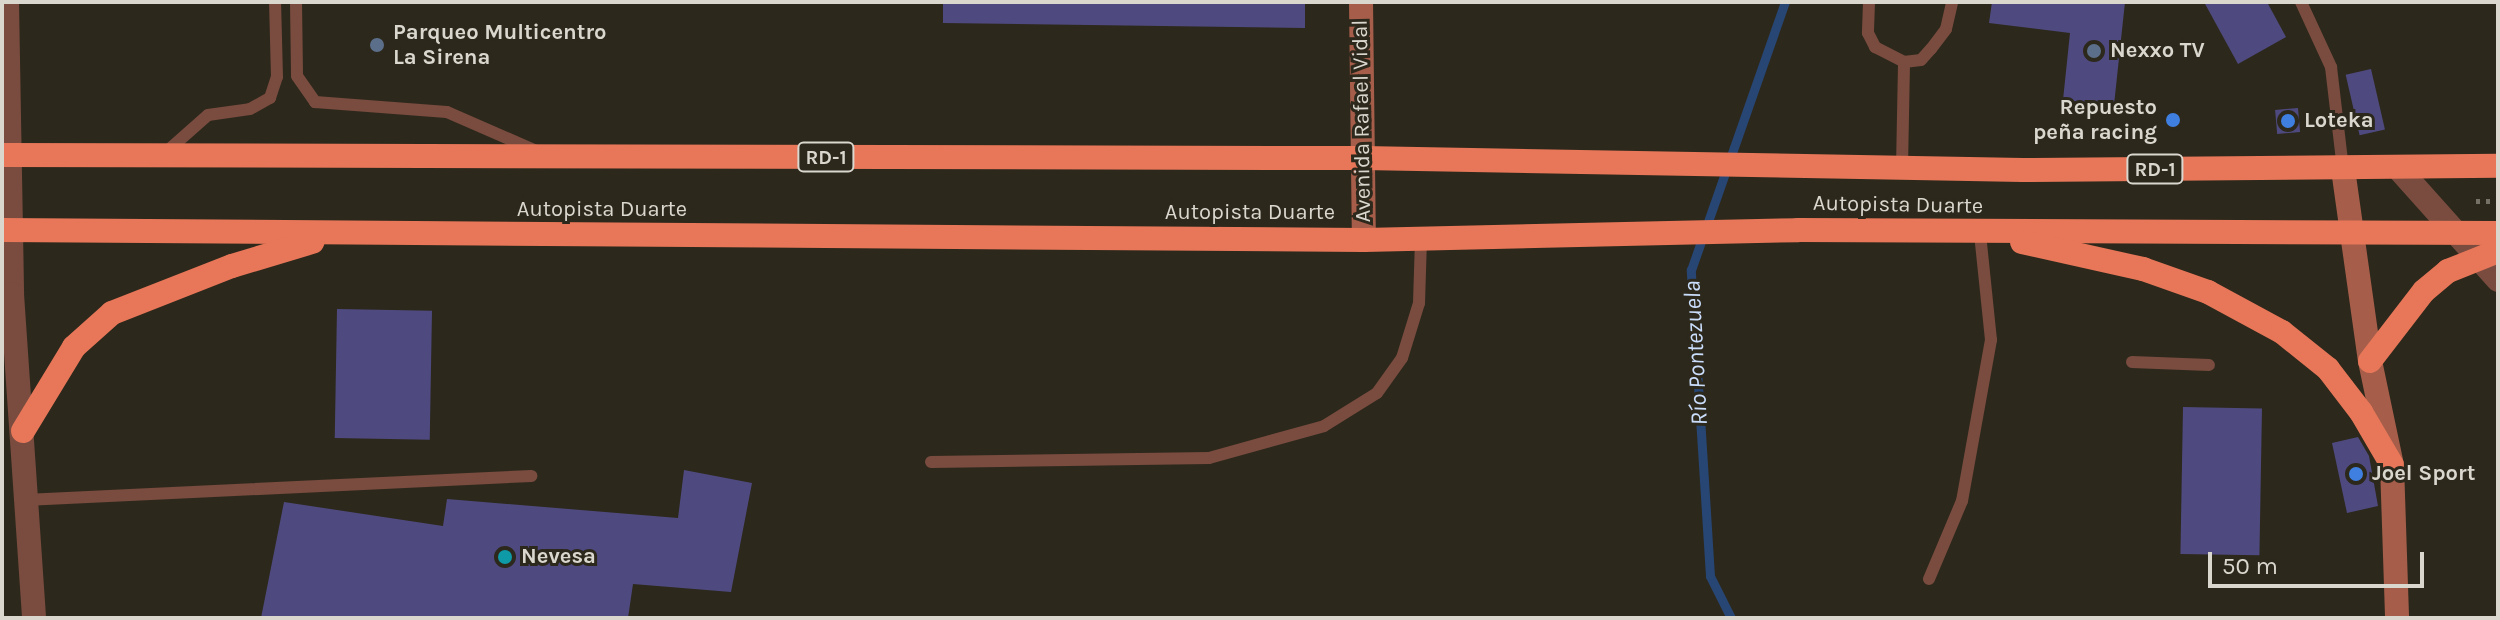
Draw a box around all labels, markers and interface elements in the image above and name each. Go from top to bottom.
place label: Parqueo Multicentro La Sirena [393,19,607,70]
street label: Avenida Rafael Vidal [1347,19,1377,223]
marker: Parqueo Multicentro La Sirena [368,36,386,54]
place label: Nexxo TV [2110,38,2205,64]
marker: Nexxo TV [2085,42,2103,60]
place label: Repuesto peña racing [2033,94,2157,146]
place label: Loteka [2304,108,2374,134]
marker: Repuesto peña racing [2164,111,2182,129]
marker: Loteka [2279,112,2297,130]
road number: RD-1 [796,141,856,173]
road number: RD-1 [2125,153,2185,185]
street label: Autopista Duarte [1813,190,1983,220]
street label: Autopista Duarte [517,197,687,223]
street label: Autopista Duarte [1165,200,1335,226]
water label: Río Pontezuela [1678,280,1714,426]
place label: Joel Sport [2372,461,2475,487]
marker: Joel Sport [2347,465,2365,483]
scale bar [2212,536,2428,586]
place label: Nevesa [521,544,596,570]
marker: Nevesa [496,548,514,566]
text: 50 m [2222,552,2278,580]

